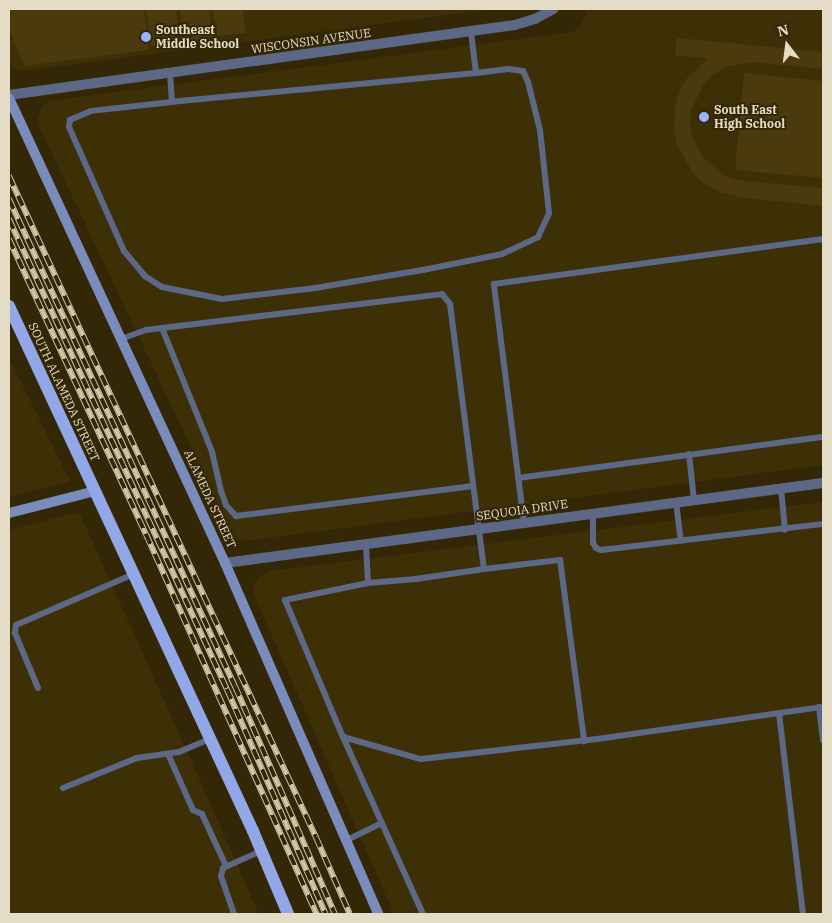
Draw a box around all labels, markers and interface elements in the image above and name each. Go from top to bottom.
north arrow [762,20,812,70]
text: N [775,20,791,41]
place label: Southeast Middle School [156,23,239,51]
street label: WISCONSIN AVENUE [250,25,372,57]
marker: Southeast Middle School [140,31,152,43]
place label: South East High School [714,103,785,131]
marker: South East High School [698,111,710,123]
street label: SOUTH ALAMEDA STREET [25,320,103,464]
street label: ALAMEDA STREET [181,447,239,551]
street label: SEQUOIA DRIVE [475,496,569,524]

